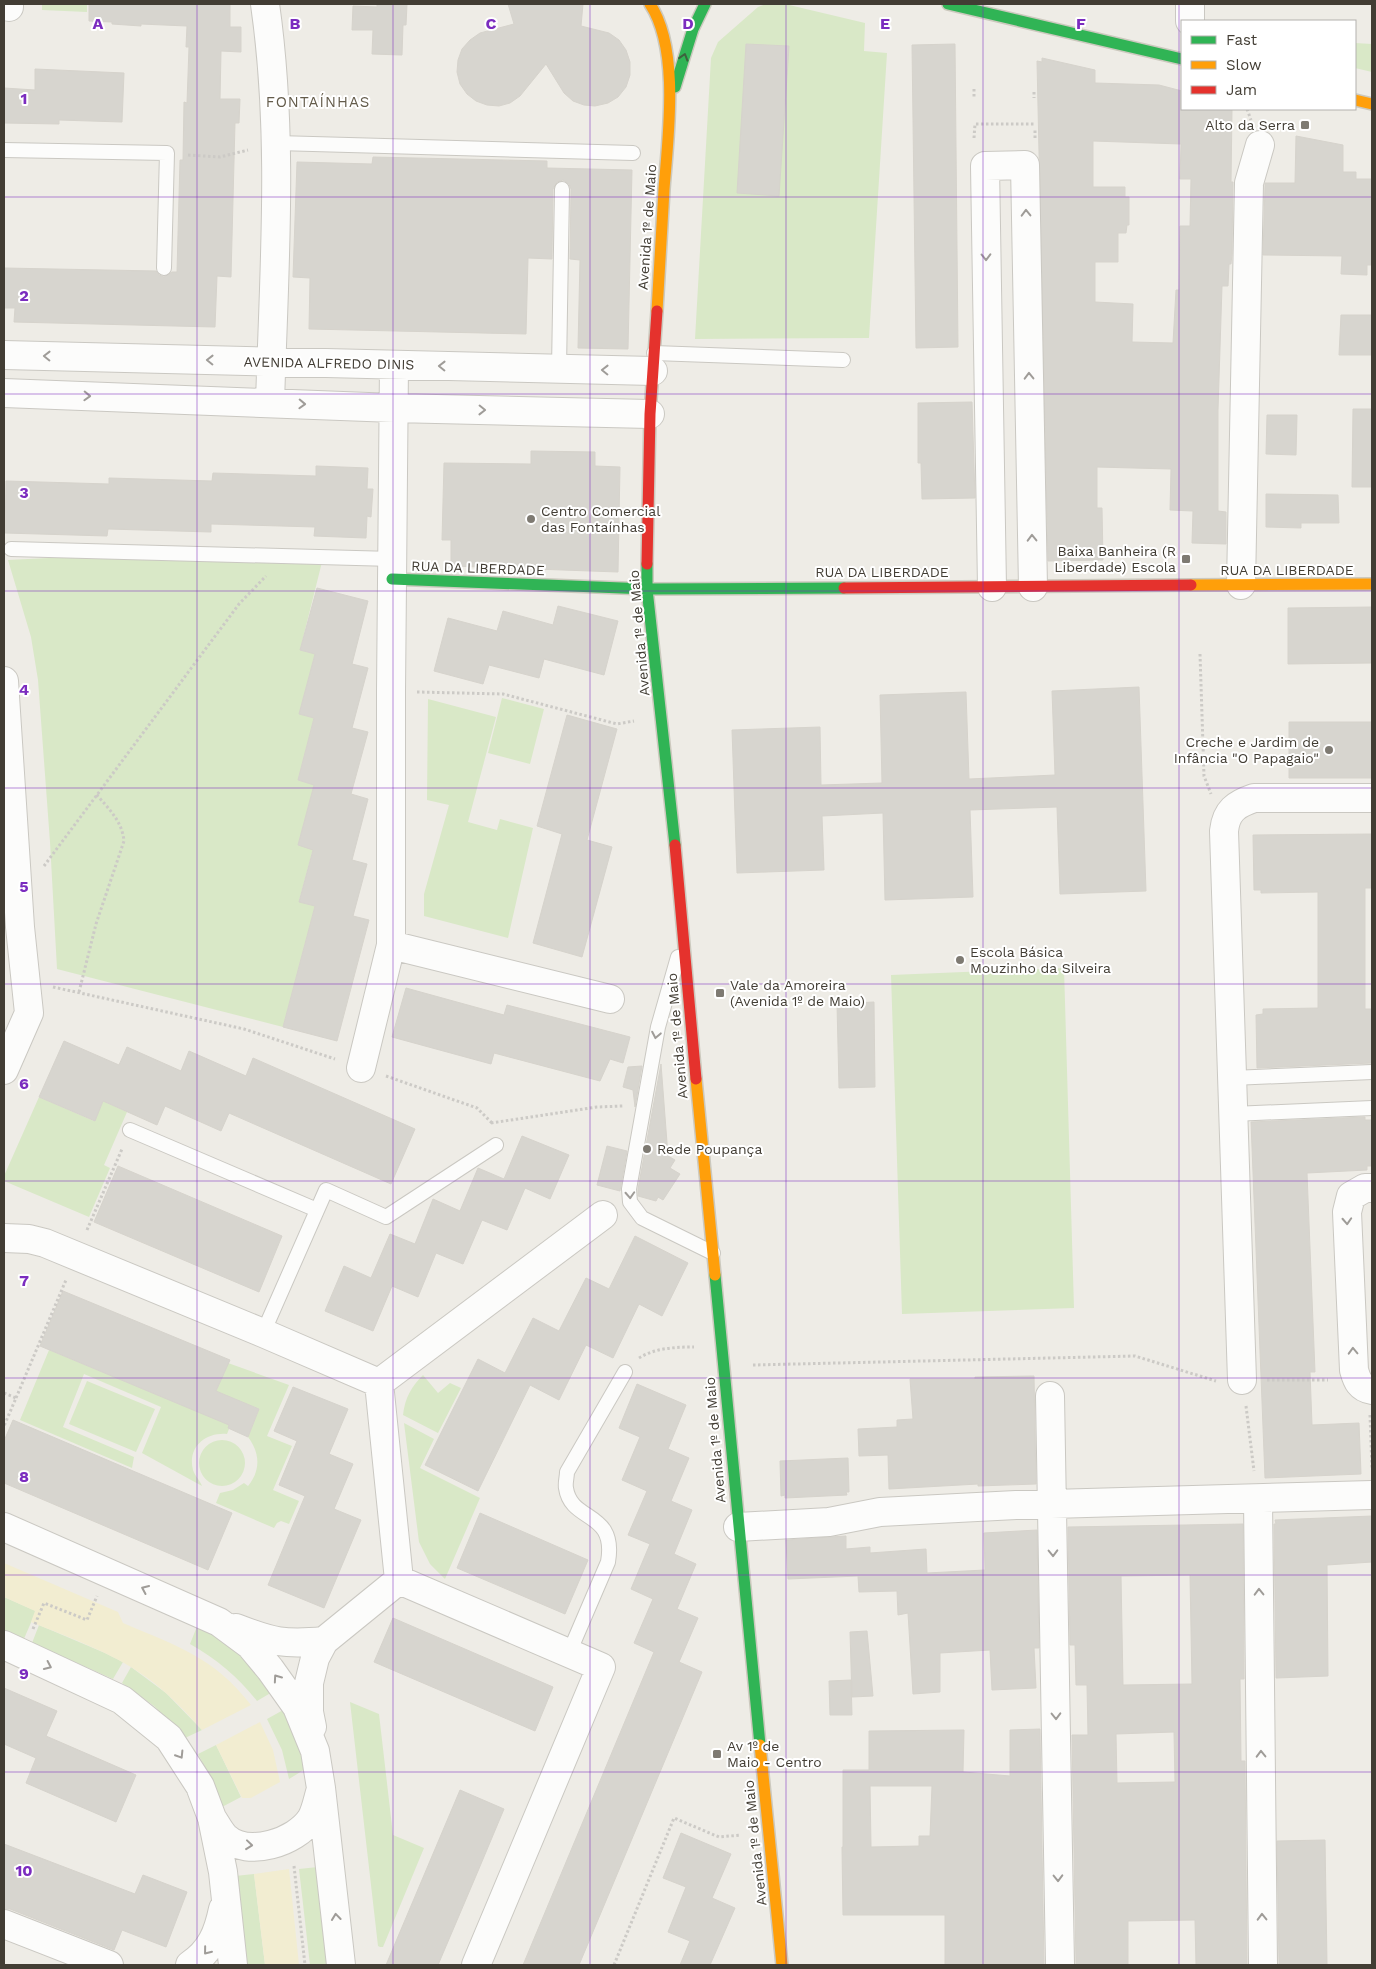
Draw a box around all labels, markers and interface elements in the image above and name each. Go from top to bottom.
text: A [93,14,104,33]
text: B [290,14,301,33]
text: C [486,14,497,33]
text: D [682,14,694,33]
text: E [880,14,890,33]
text: F [1076,14,1086,33]
legend [1181,20,1356,110]
text: Fast [1226,31,1258,49]
one-way arrow [679,53,689,61]
text: Slow [1226,56,1262,74]
text: Jam [1226,81,1257,99]
text: 1 [21,89,27,108]
district label: FONTAÍNHAS [266,93,370,111]
place label: Alto da Serra [1205,117,1295,133]
marker: Alto da Serra [1299,119,1311,131]
street label: Avenida 1º de Maio [635,163,659,291]
one-way arrow [1021,209,1031,217]
one-way arrow [981,253,991,261]
text: 2 [19,286,29,305]
one-way arrow [43,351,51,361]
street label: AVENIDA ALFREDO DINIS [243,354,415,372]
one-way arrow [206,355,214,366]
one-way arrow [438,361,446,371]
one-way arrow [600,364,608,375]
one-way arrow [1023,372,1034,380]
one-way arrow [84,391,92,402]
one-way arrow [299,399,307,410]
one-way arrow [478,405,486,415]
text: 3 [19,483,29,502]
place label: Centro Comercial das Fontaínhas [541,503,661,535]
marker: Centro Comercial das Fontaínhas [525,513,537,525]
one-way arrow [1027,534,1037,542]
place label: Baixa Banheira (R Liberdade) Escola [1054,543,1176,575]
marker: Baixa Banheira (R Liberdade) Escola [1180,553,1192,565]
street label: RUA DA LIBERDADE [411,558,545,578]
street label: RUA DA LIBERDADE [1220,562,1354,578]
street label: RUA DA LIBERDADE [815,564,949,580]
street label: Avenida 1º de Maio [626,569,652,697]
text: 4 [19,680,29,699]
place label: Creche e Jardim de Infância "O Papagaio" [1174,734,1319,766]
marker: Creche e Jardim de Infância "O Papagaio" [1323,744,1335,756]
text: 5 [19,877,29,896]
place label: Escola Básica Mouzinho da Silveira [970,944,1111,976]
marker: Escola Básica Mouzinho da Silveira [954,954,966,966]
street label: Avenida 1º de Maio [664,972,690,1100]
place label: Vale da Amoreira (Avenida 1º de Maio) [730,977,865,1009]
marker: Vale da Amoreira (Avenida 1º de Maio) [714,987,726,999]
one-way arrow [652,1030,662,1039]
text: 6 [19,1074,29,1093]
place label: Rede Poupança [657,1141,762,1157]
marker: Rede Poupança [641,1143,653,1155]
one-way arrow [625,1191,636,1199]
one-way arrow [1342,1217,1353,1225]
text: 7 [19,1271,29,1290]
one-way arrow [1348,1347,1358,1354]
street label: Avenida 1º de Maio [702,1376,728,1504]
text: 8 [19,1467,29,1486]
one-way arrow [1047,1549,1058,1557]
one-way arrow [141,1584,150,1595]
one-way arrow [1254,1587,1264,1595]
one-way arrow [43,1659,52,1670]
text: 9 [19,1664,29,1683]
one-way arrow [274,1674,283,1684]
one-way arrow [1050,1712,1061,1720]
place label: Av 1º de Maio - Centro [727,1738,822,1770]
marker: Av 1º de Maio - Centro [711,1748,723,1760]
one-way arrow [174,1749,183,1758]
one-way arrow [1255,1750,1266,1758]
street label: Avenida 1º de Maio [740,1779,770,1907]
one-way arrow [245,1839,253,1850]
text: 10 [15,1861,33,1880]
one-way arrow [1053,1874,1064,1882]
one-way arrow [331,1912,342,1920]
one-way arrow [1257,1912,1267,1920]
one-way arrow [204,1945,212,1954]

